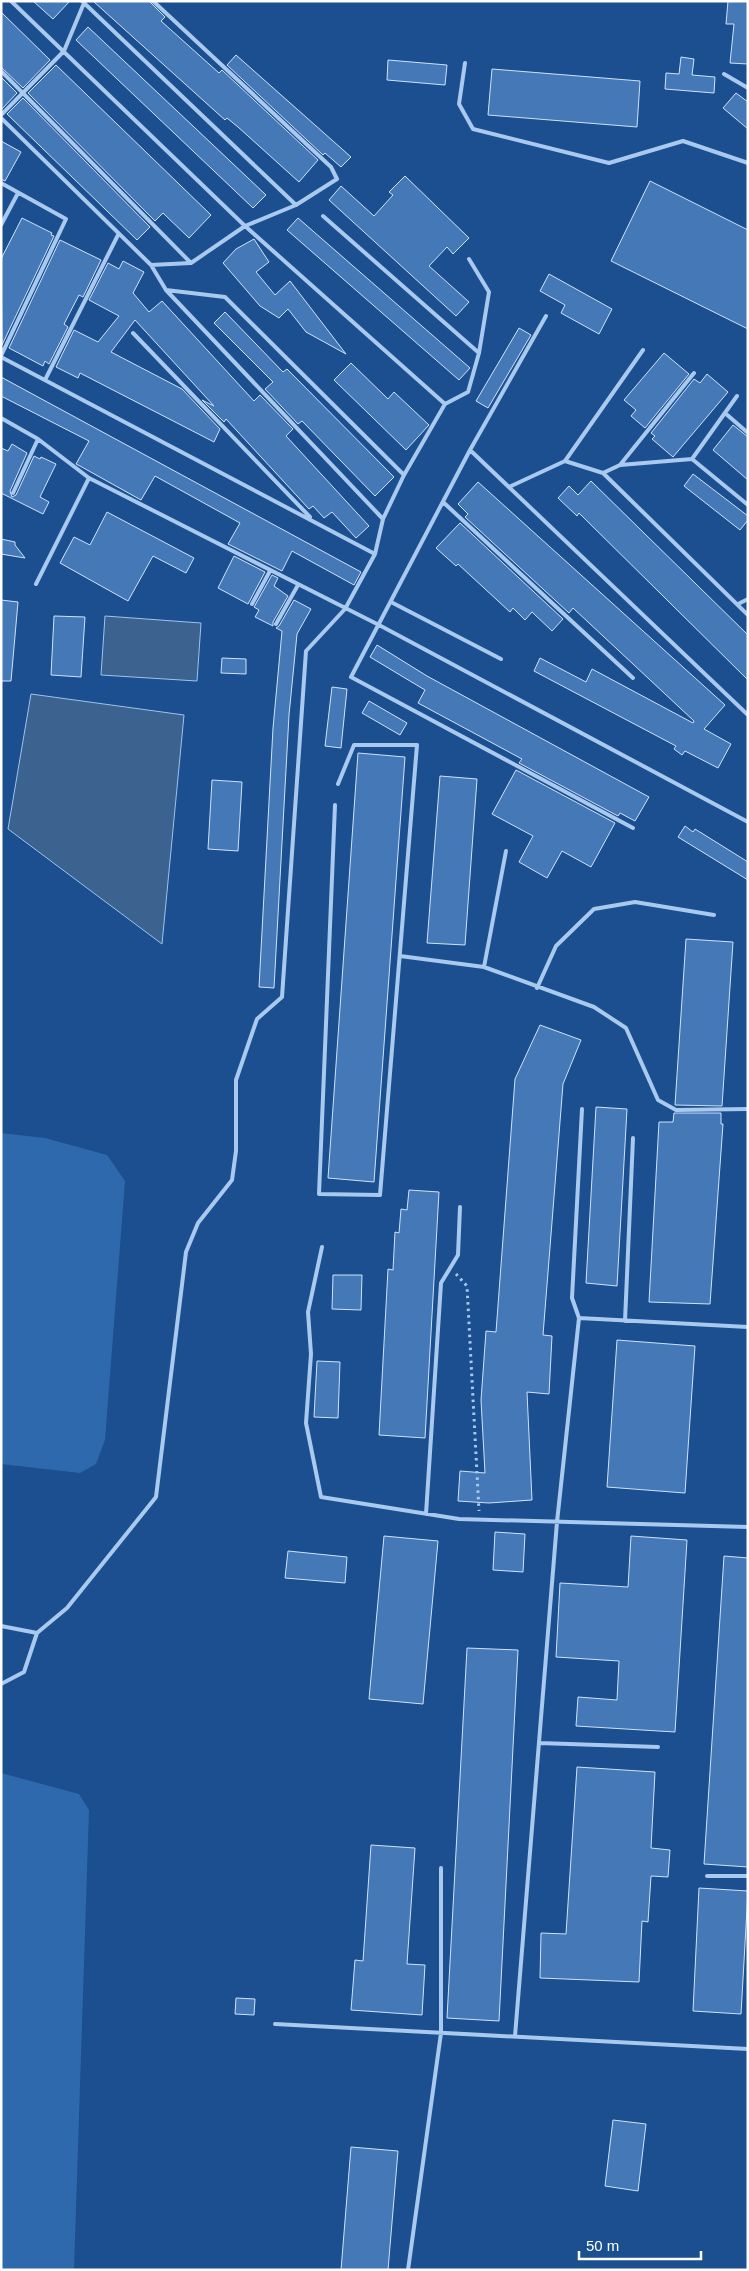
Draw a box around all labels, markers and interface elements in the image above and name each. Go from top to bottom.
scale bar [579,2228,702,2260]
text: 50 m [586,2237,619,2254]

